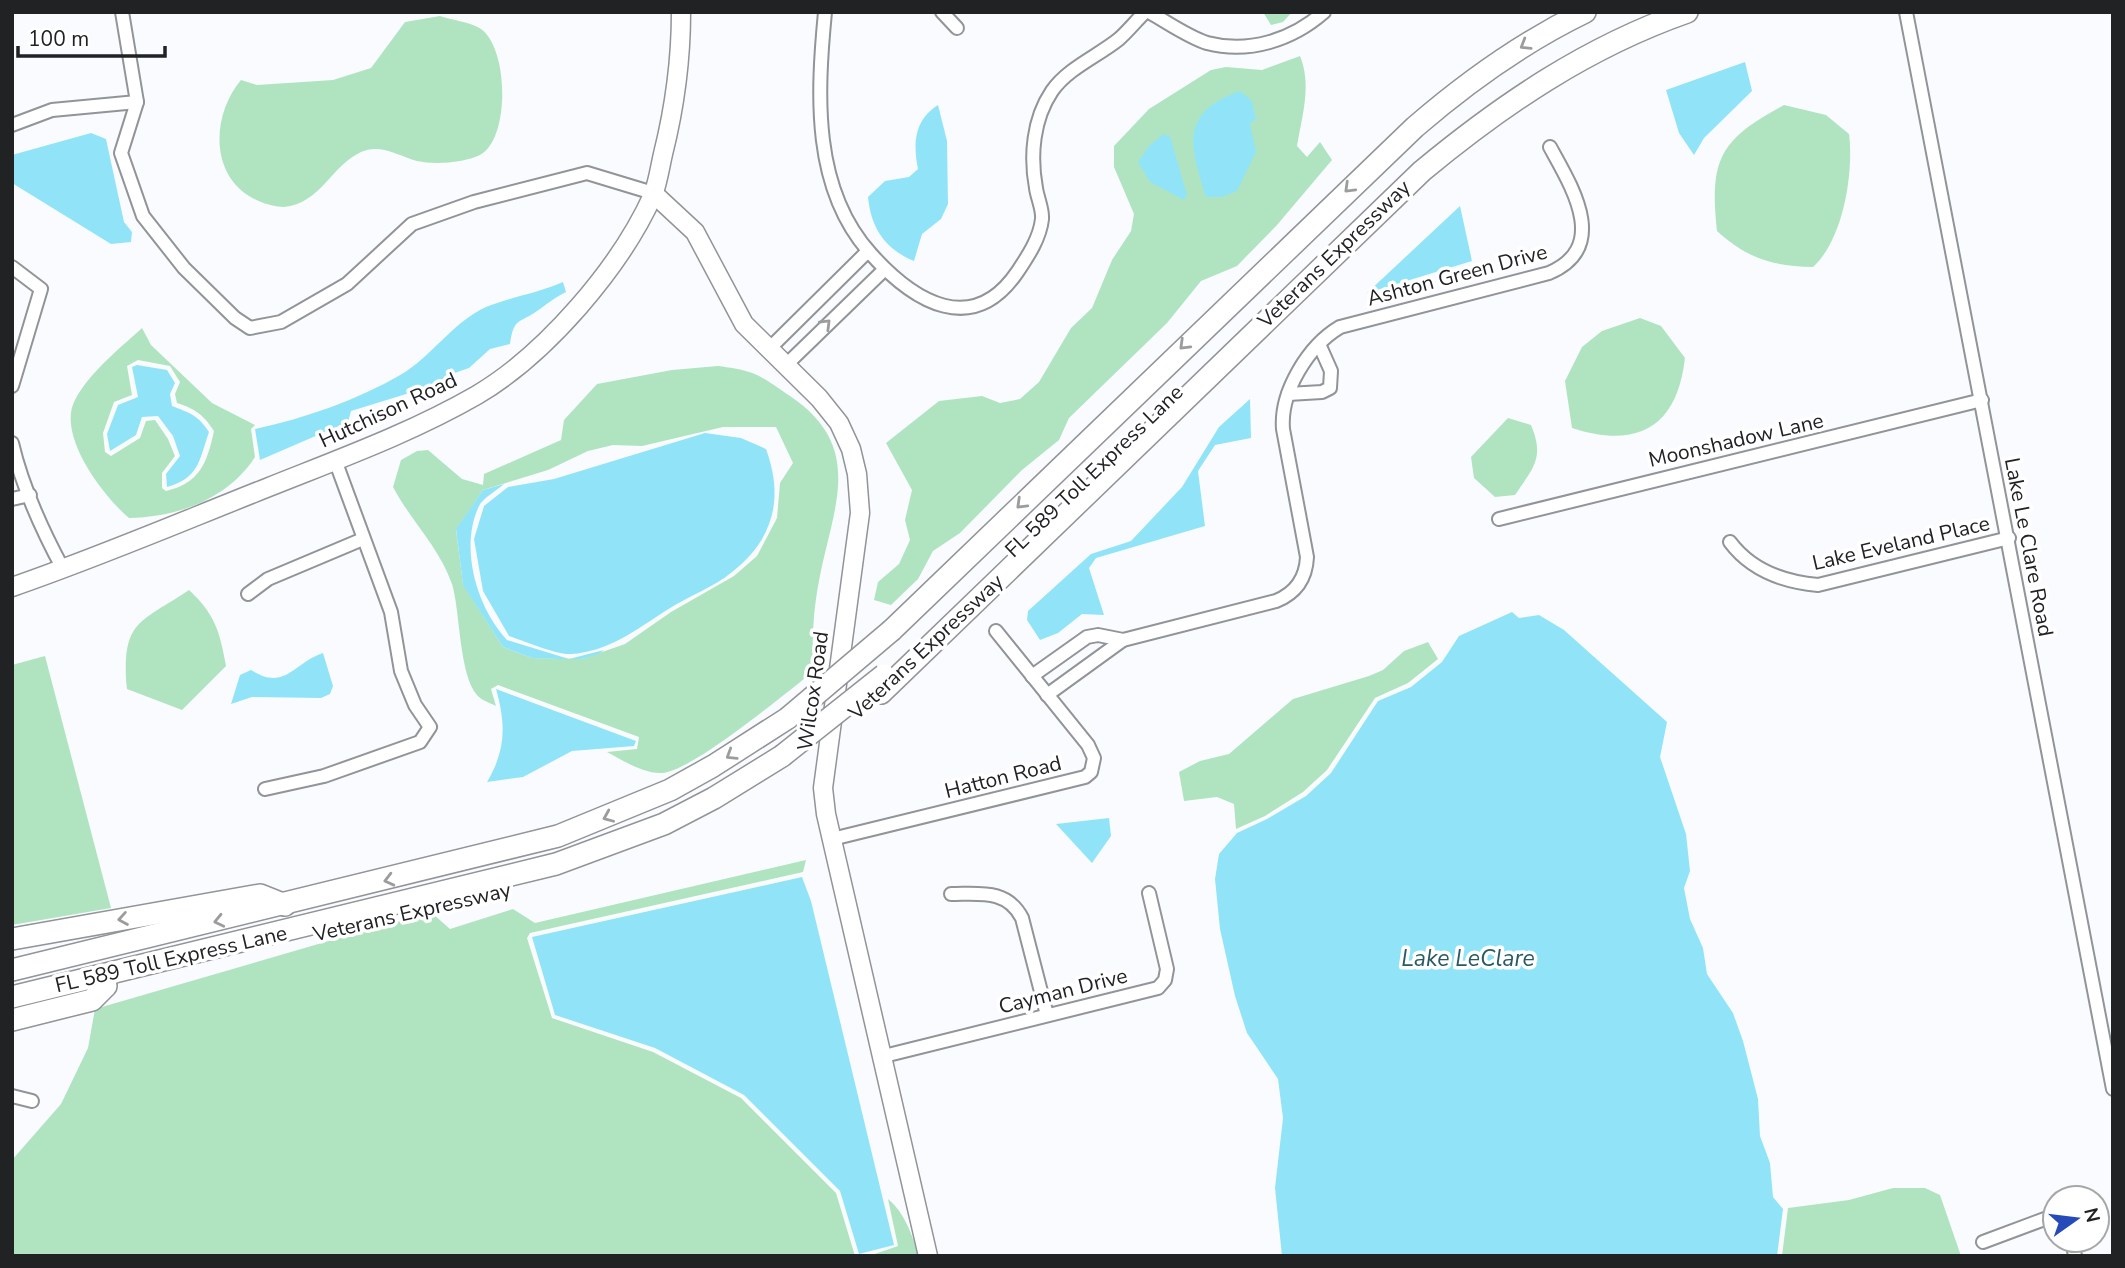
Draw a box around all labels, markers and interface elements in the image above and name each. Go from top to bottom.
scale bar [18,14,164,58]
text: 100 m [28,25,89,53]
one-way arrow [1519,37,1532,50]
street label: Veterans Expressway [1251,174,1417,335]
one-way arrow [1344,180,1357,193]
street label: Ashton Green Drive [1364,237,1550,313]
one-way arrow [818,320,831,333]
one-way arrow [1179,337,1192,350]
street label: Hutchison Road [314,366,462,454]
street label: FL 589 Toll Express Lane [999,378,1189,564]
street label: Moonshadow Lane [1646,406,1826,474]
street label: Lake Le Clare Road [1998,455,2060,639]
one-way arrow [1016,495,1029,508]
street label: Lake Eveland Place [1809,509,1993,577]
street label: Veterans Expressway [842,568,1010,727]
street label: Wilcox Road [791,629,835,753]
one-way arrow [725,747,738,760]
street label: Hatton Road [942,749,1064,805]
one-way arrow [602,809,615,823]
one-way arrow [383,872,395,886]
street label: Veterans Expressway [309,876,514,949]
one-way arrow [117,911,129,926]
one-way arrow [213,913,225,927]
street label: FL 589 Toll Express Lane [52,919,290,999]
water label: Lake LeClare [1401,943,1535,974]
street label: Cayman Drive [996,961,1130,1021]
north arrow [2041,1184,2111,1254]
text: N [2077,1205,2106,1225]

